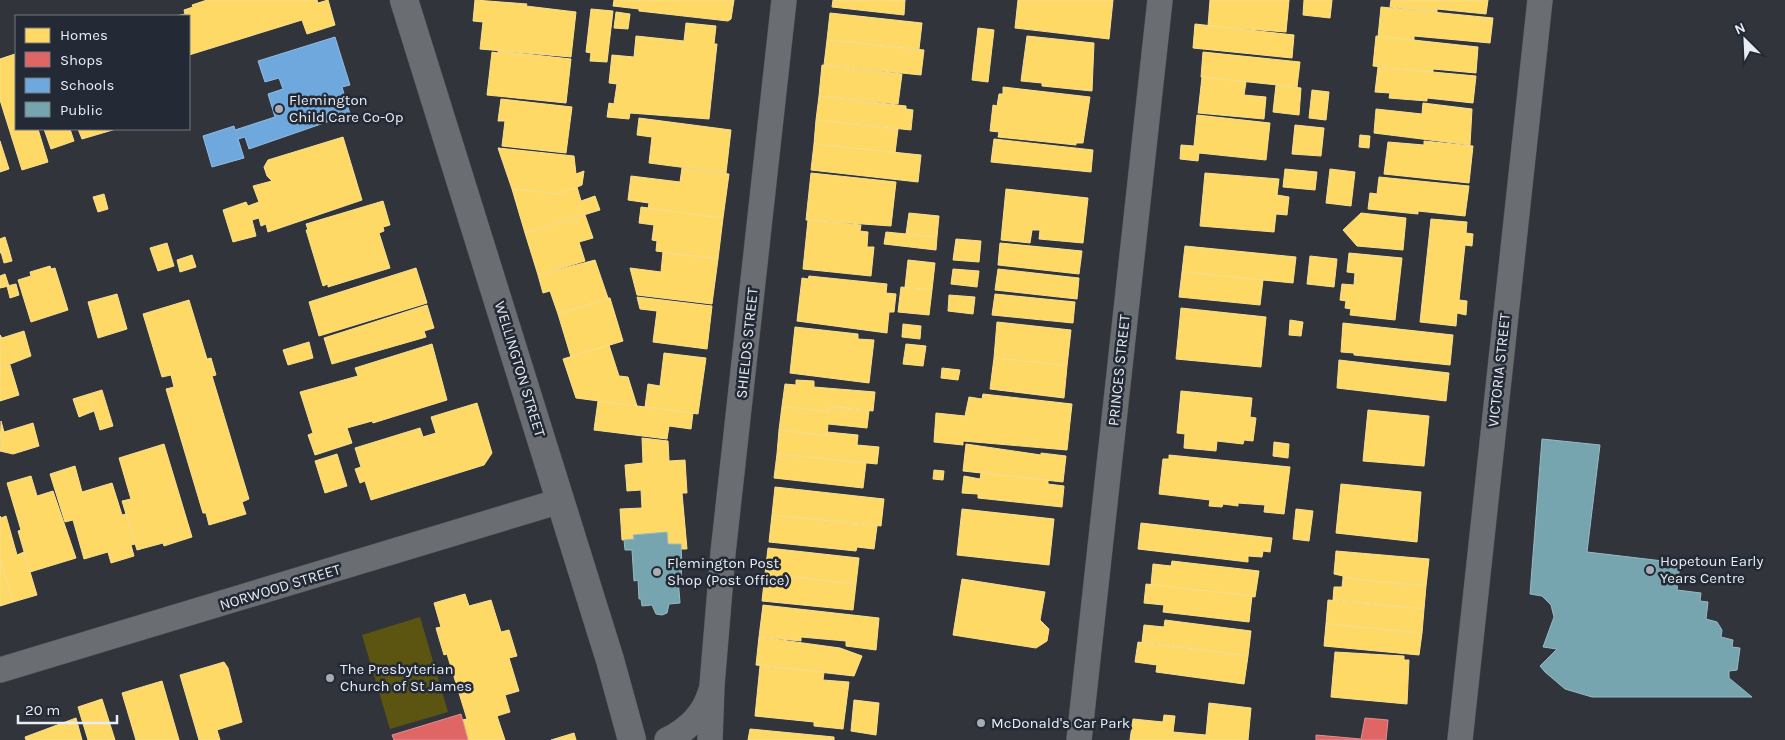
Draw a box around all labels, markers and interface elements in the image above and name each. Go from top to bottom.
legend [15,15,190,130]
north arrow [1720,15,1770,65]
text: N [1732,19,1748,38]
text: Homes [60,26,108,44]
text: Shops [60,51,103,69]
text: Schools [60,76,114,94]
place label: Flemington Child Care Co-Op [289,91,404,126]
text: Public [60,101,103,119]
marker: Flemington Child Care Co-Op [273,103,285,115]
street label: SHIELDS STREET [732,286,762,399]
street label: WELLINGTON STREET [491,299,549,440]
street label: VICTORIA STREET [1484,312,1514,428]
street label: PRINCES STREET [1104,313,1134,427]
place label: Hopetoun Early Years Centre [1660,552,1764,587]
place label: Flemington Post Shop (Post Office) [667,554,790,589]
street label: NORWOOD STREET [217,560,343,614]
marker: Hopetoun Early Years Centre [1644,564,1656,576]
marker: Flemington Post Shop (Post Office) [651,566,663,578]
place label: The Presbyterian Church of St James [340,660,472,695]
marker: The Presbyterian Church of St James [324,672,336,684]
scale bar [18,692,116,724]
text: 20 m [25,701,60,719]
place label: McDonald's Car Park [991,714,1130,732]
marker: McDonald's Car Park [975,717,987,729]

